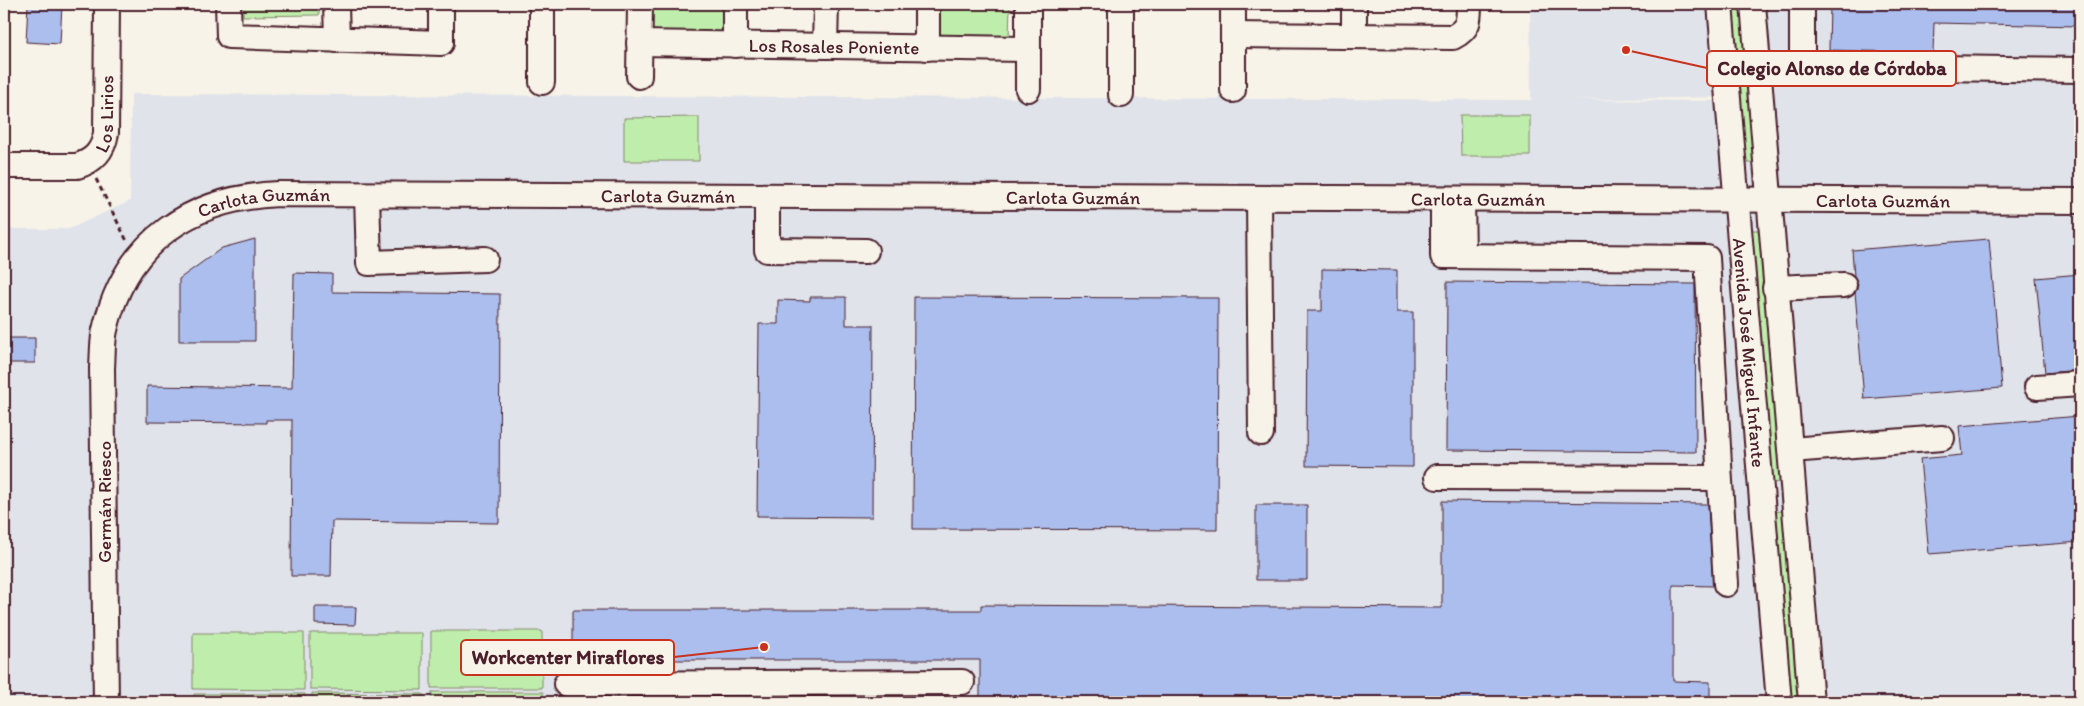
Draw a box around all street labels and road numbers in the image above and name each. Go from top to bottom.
street label: Los Rosales Poniente [748,34,919,59]
street label: Los Lirios [90,75,118,156]
street label: Carlota Guzmán [194,183,331,223]
street label: Carlota Guzmán [601,184,736,208]
street label: Carlota Guzmán [1006,186,1141,209]
street label: Carlota Guzmán [1411,187,1546,211]
street label: Carlota Guzmán [1816,189,1951,212]
street label: Avenida José Miguel Infante [1728,237,1770,469]
street label: Germán Riesco [93,441,116,563]

